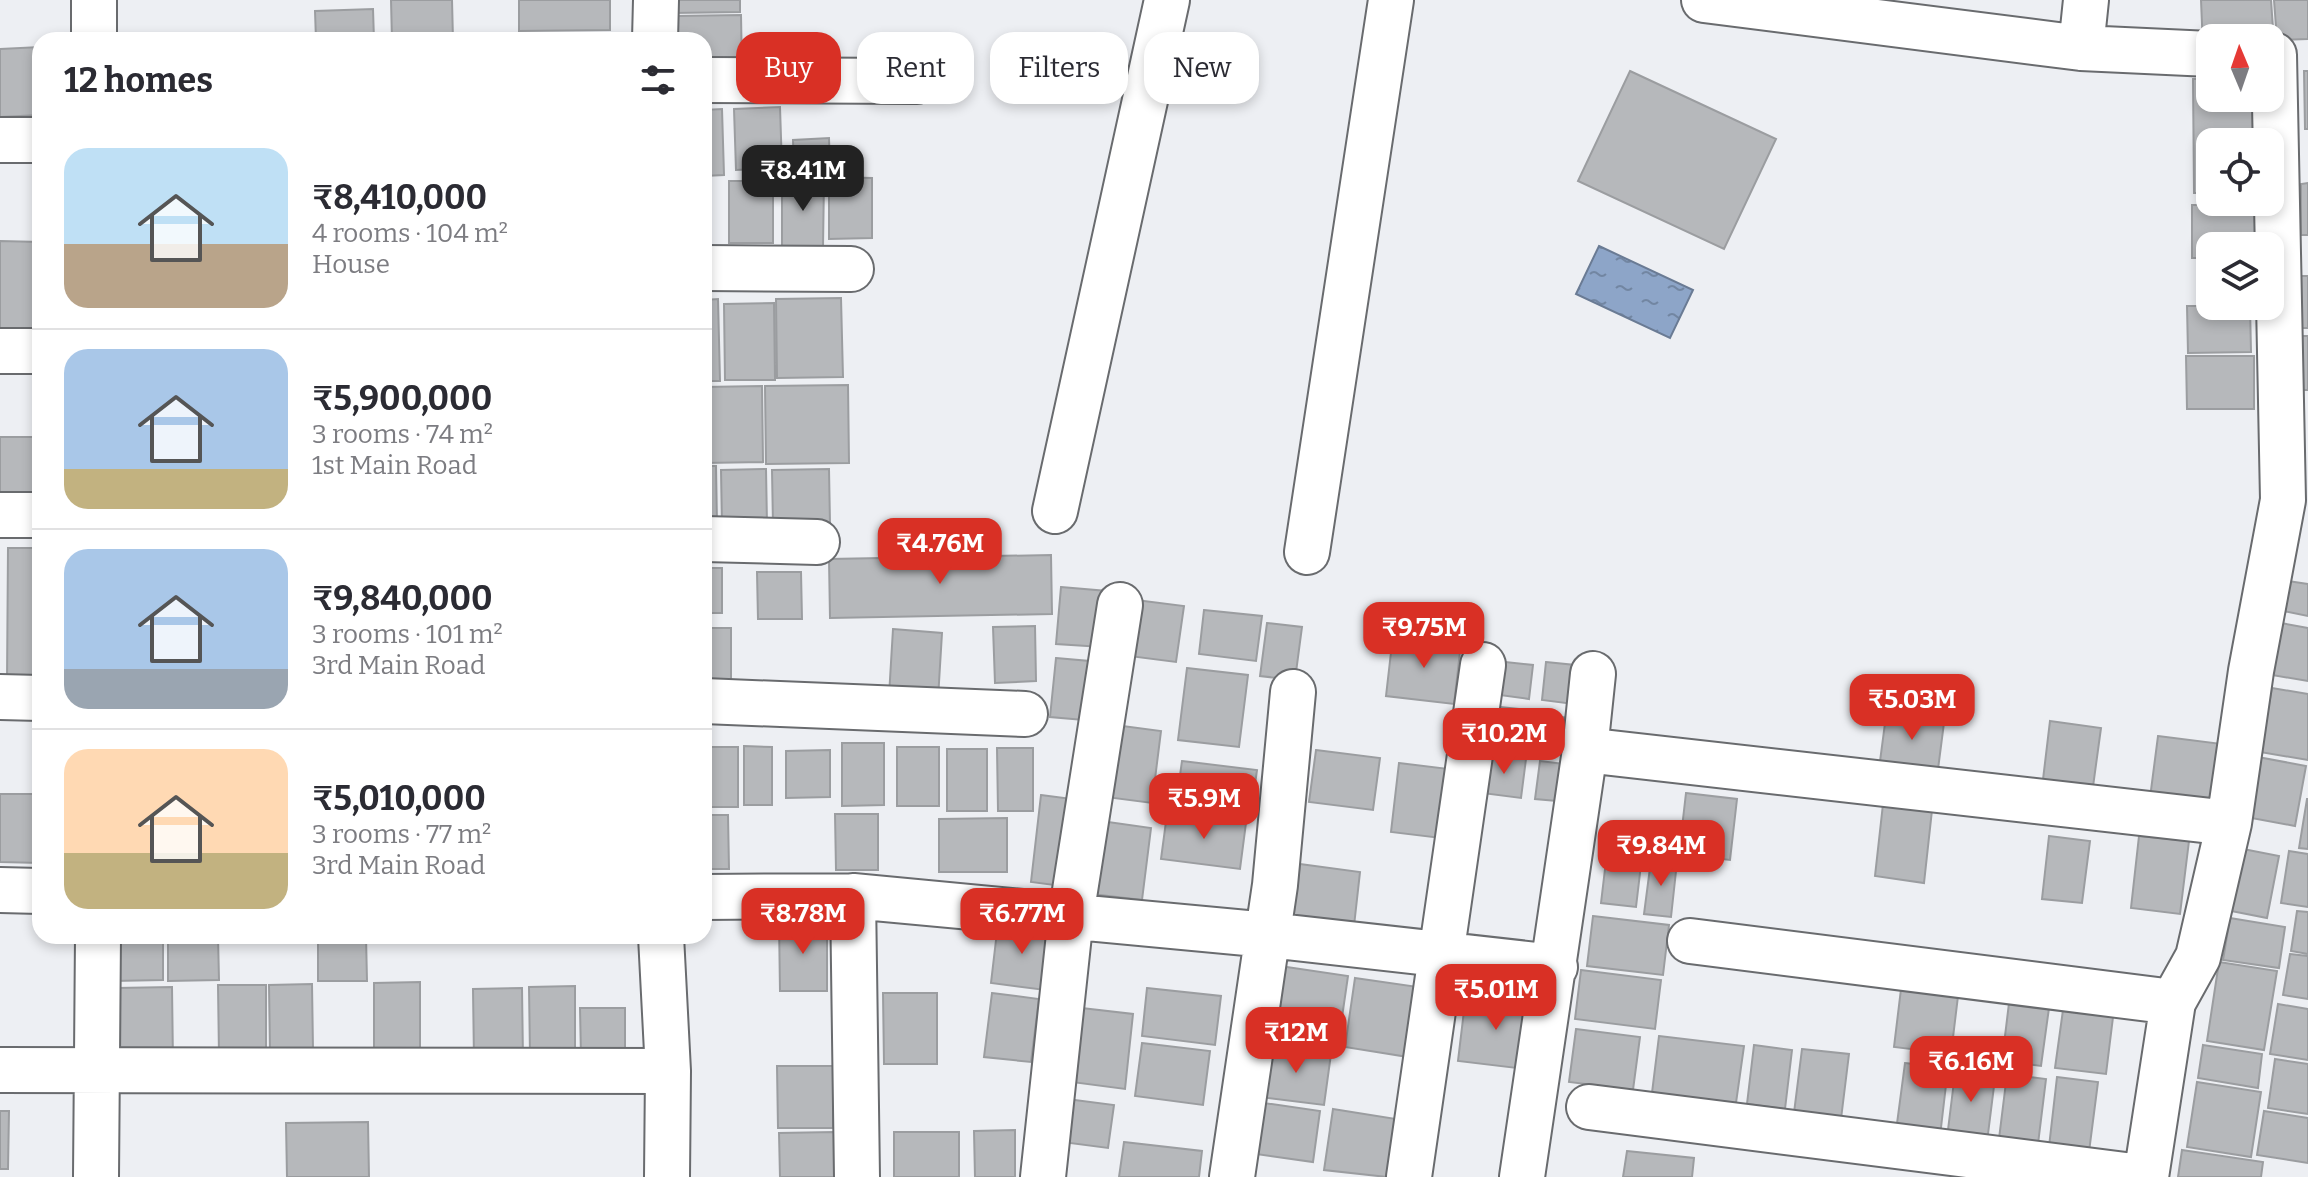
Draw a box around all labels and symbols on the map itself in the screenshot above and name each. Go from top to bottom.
north arrow [2196,24,2284,112]
pin: ₹8.41M [738,145,868,213]
pin: ₹4.76M [875,518,1005,586]
pin: ₹9.75M [1359,602,1489,670]
pin: ₹5.03M [1847,674,1977,742]
pin: ₹10.2M [1439,708,1569,776]
pin: ₹5.9M [1148,773,1260,841]
pin: ₹9.84M [1596,820,1726,888]
pin: ₹8.78M [738,888,868,956]
pin: ₹6.77M [957,888,1087,956]
pin: ₹5.01M [1431,964,1561,1032]
pin: ₹12M [1249,1007,1343,1075]
pin: ₹6.16M [1906,1036,2036,1104]

